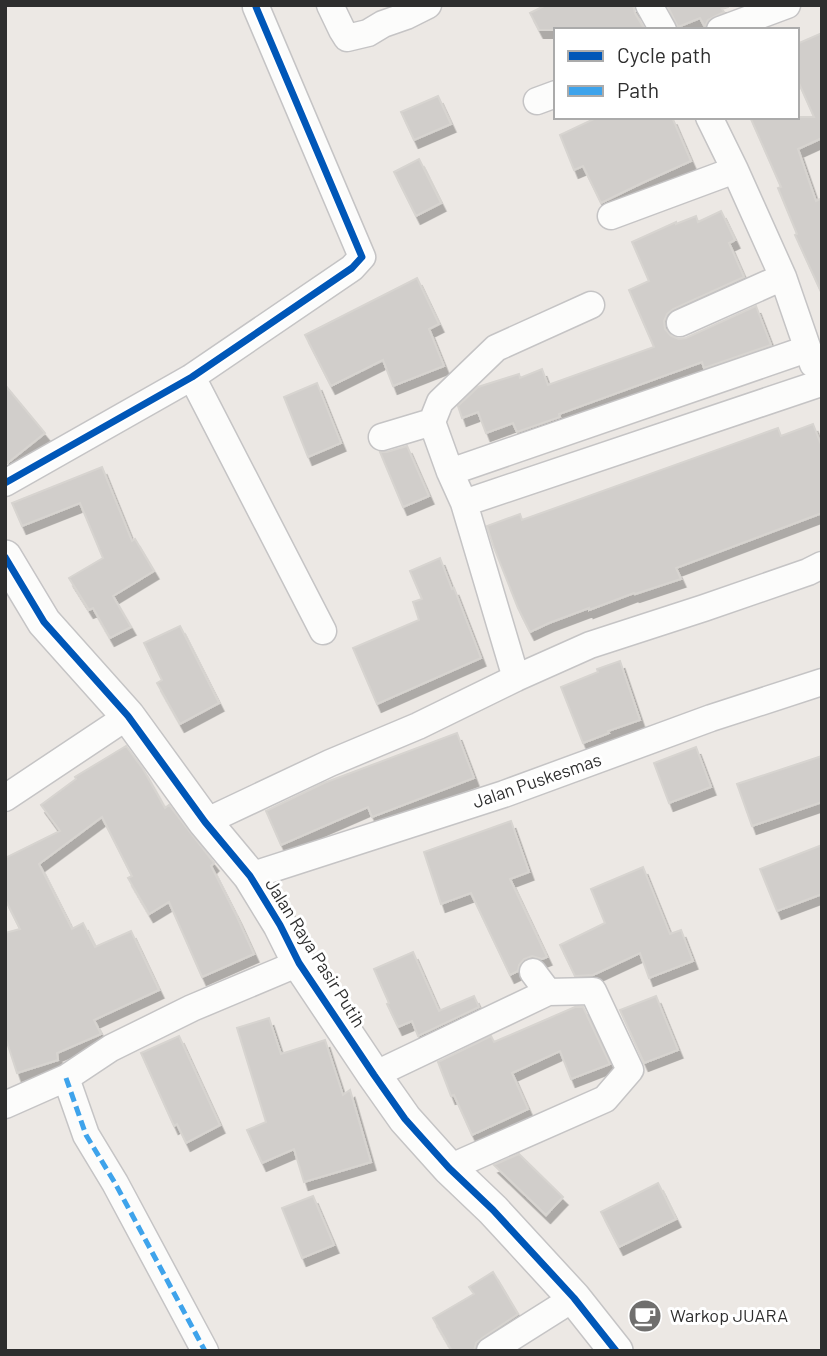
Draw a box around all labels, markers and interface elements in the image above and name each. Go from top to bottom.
legend [554,28,799,119]
text: Cycle path [617,42,711,67]
text: Path [617,77,659,102]
street label: Jalan Puskesmas [469,748,604,812]
street label: Jalan Raya Pasir Putih [261,874,371,1031]
cafe icon: Warkop JUARA [626,1297,664,1335]
place label: Warkop JUARA [670,1304,788,1326]

